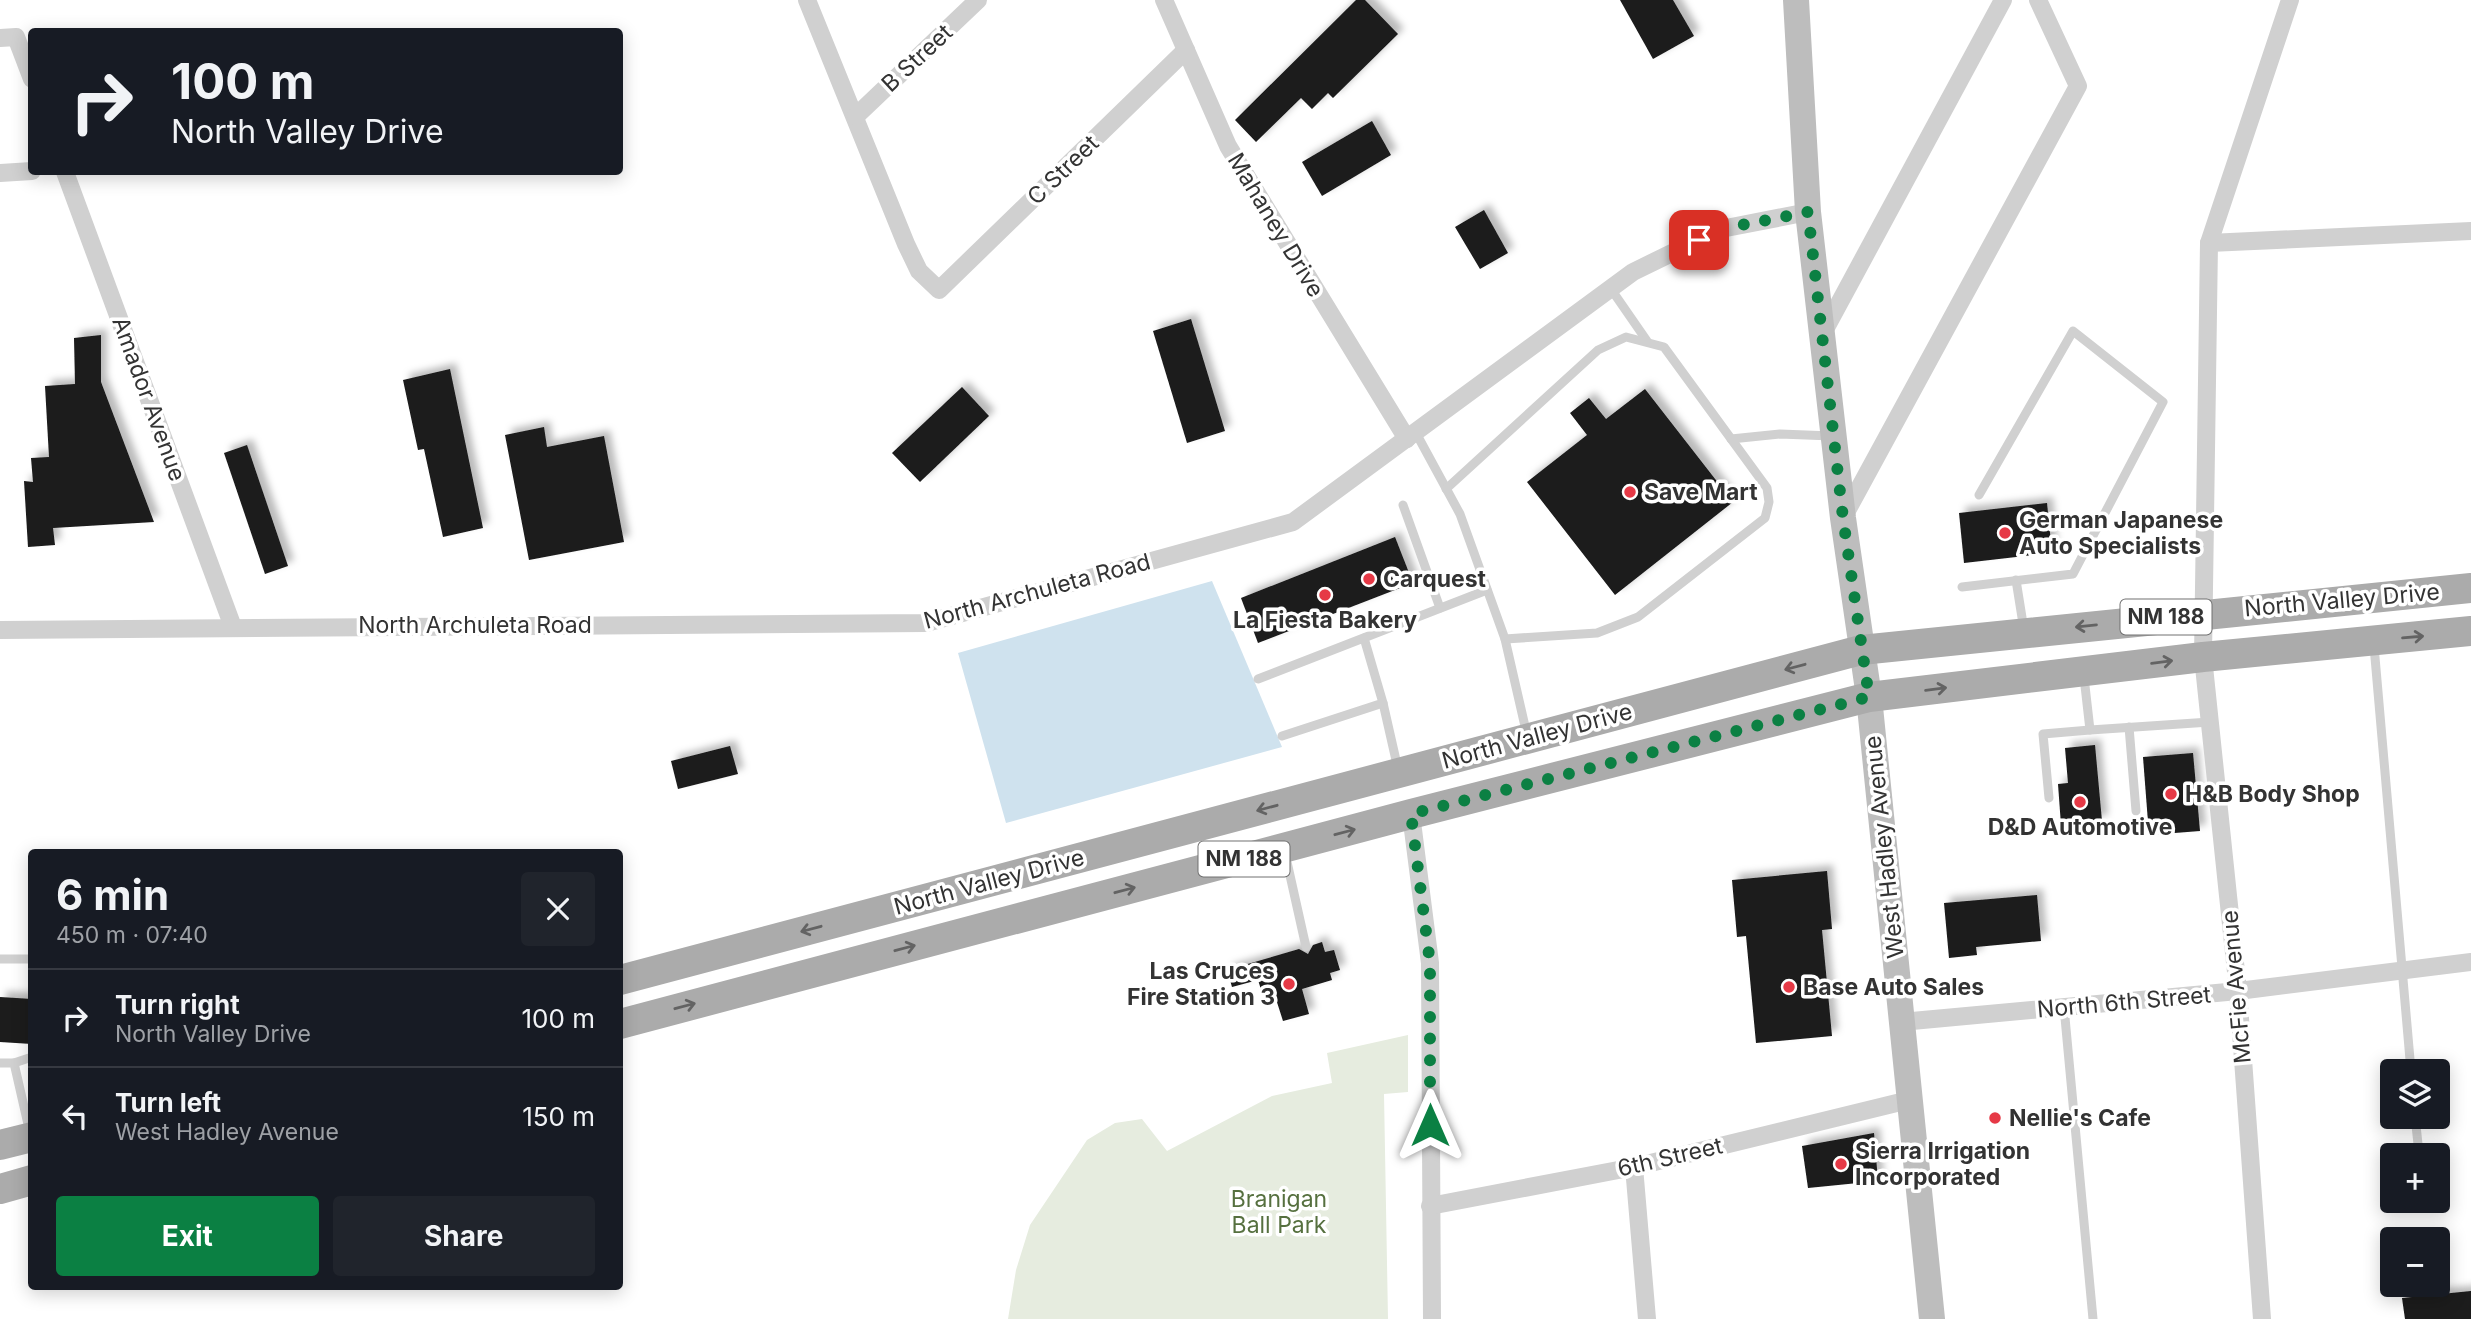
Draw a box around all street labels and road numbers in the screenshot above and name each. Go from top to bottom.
street label: B Street [876,18,958,98]
street label: C Street [1022,129,1105,211]
street label: Mahaney Drive [1222,148,1330,302]
street label: Amador Avenue [106,313,192,485]
street label: North Archuleta Road [921,547,1153,635]
street label: North Valley Drive [2243,578,2441,622]
road number: NM 188 [2120,600,2212,634]
street label: North Archuleta Road [358,611,592,639]
street label: North Valley Drive [1439,697,1635,775]
street label: West Hadley Avenue [1858,734,1910,960]
road number: NM 188 [1198,842,1290,876]
street label: North Valley Drive [891,843,1087,921]
street label: McFie Avenue [2215,909,2257,1065]
street label: North 6th Street [2036,980,2213,1024]
street label: 6th Street [1615,1131,1726,1183]

